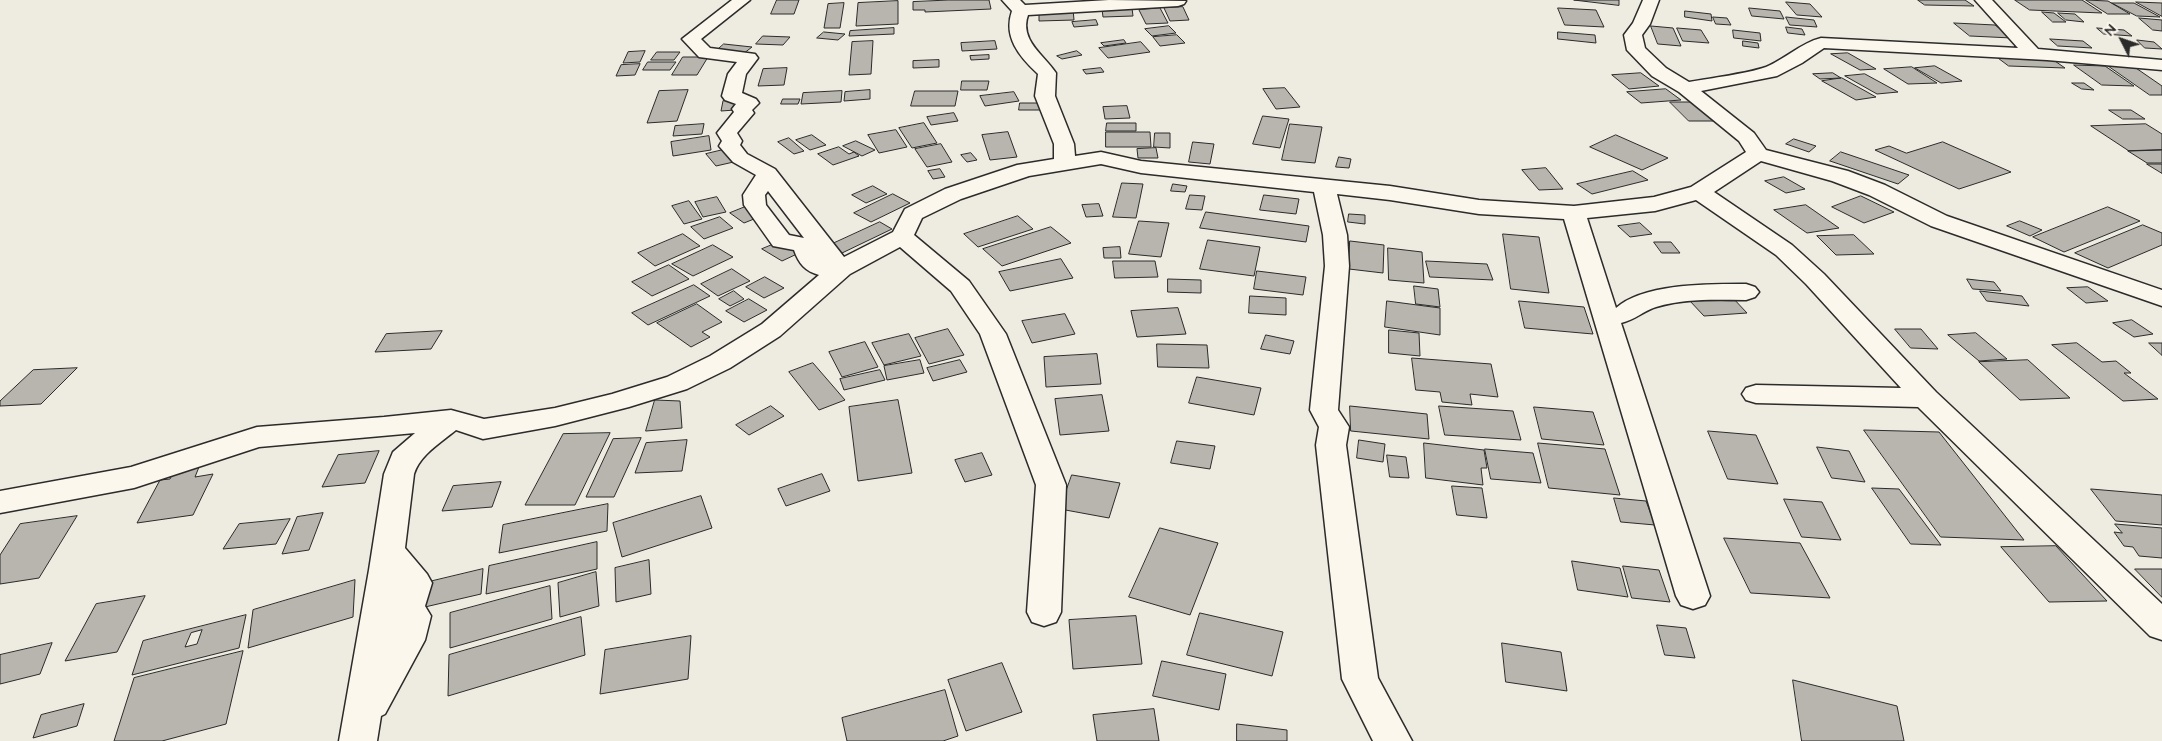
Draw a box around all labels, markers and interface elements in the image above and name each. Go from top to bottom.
north arrow [2097,15,2147,65]
text: N [2100,20,2121,40]

